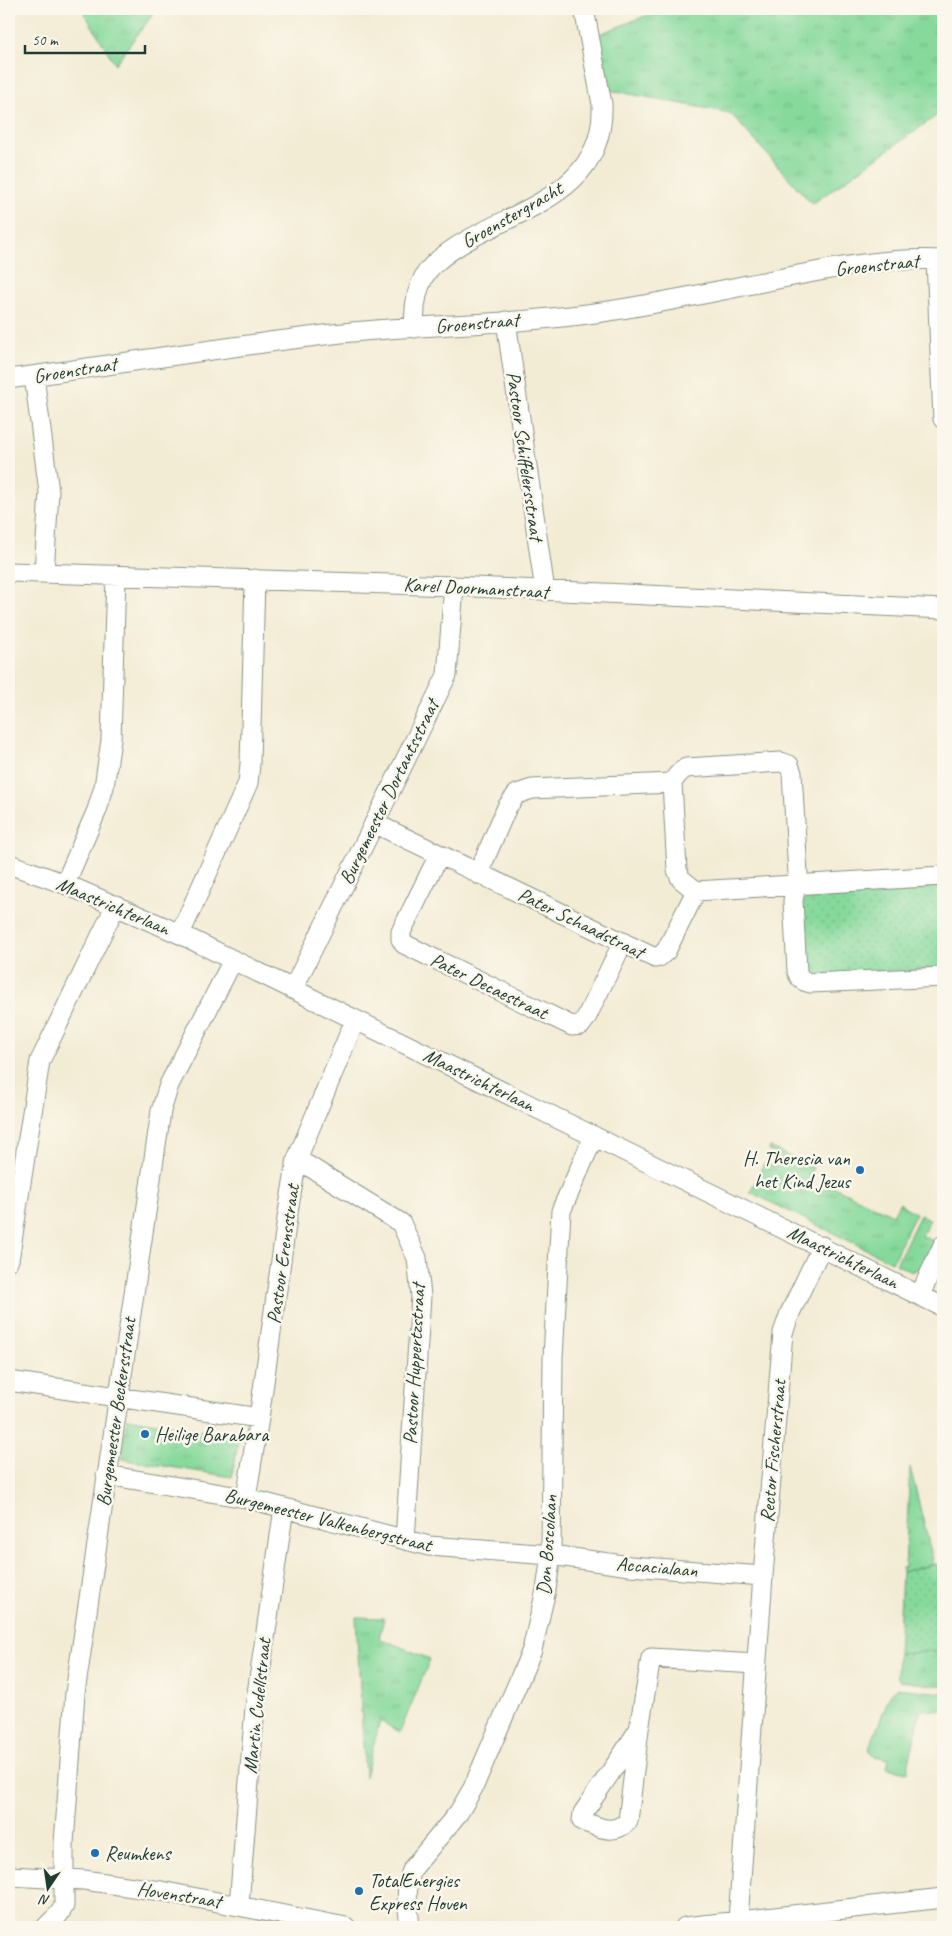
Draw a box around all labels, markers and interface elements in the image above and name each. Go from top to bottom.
scale bar [25,22,145,54]
text: 50 m [32,31,59,50]
street label: Groenstergracht [457,175,569,254]
street label: Groenstraat [834,248,923,282]
street label: Groenstraat [434,307,523,339]
street label: Groenstraat [32,351,122,389]
street label: Pastoor Schiffelersstraat [501,370,550,545]
street label: Karel Doormanstraat [403,572,552,604]
street label: Burgemeester Dortantsstraat [333,693,446,888]
street label: Maastrichterlaan [53,871,174,941]
street label: Pater Schaadstraat [514,882,651,966]
street label: Pater Decaestraat [426,947,554,1026]
street label: Maastrichterlaan [419,1042,540,1118]
place label: H. Theresia van het Kind Jezus [743,1146,852,1194]
marker: H. Theresia van het Kind Jezus [854,1164,866,1176]
street label: Pastoor Erensstraat [261,1180,305,1325]
street label: Maastrichterlaan [783,1219,904,1295]
street label: Pastoor Huppertzstraat [397,1279,431,1445]
street label: Burgemeester Beckersstraat [90,1314,142,1508]
street label: Rector Fischerstraat [754,1376,792,1523]
place label: Heilige Barabara [155,1422,270,1447]
marker: Heilige Barabara [139,1428,151,1440]
street label: Burgemeester Valkenbergstraat [222,1482,436,1558]
street label: Don Boscolaan [531,1493,563,1596]
street label: Accacialaan [615,1551,700,1583]
street label: Martin Cudellstraat [237,1635,277,1775]
place label: Reumkens [105,1841,172,1866]
marker: Reumkens [89,1847,101,1859]
north arrow [22,1864,72,1914]
place label: TotalEnergies Express Hoven [369,1868,468,1916]
street label: Hovenstraat [135,1876,226,1915]
marker: TotalEnergies Express Hoven [353,1885,365,1897]
text: N [37,1890,51,1909]

